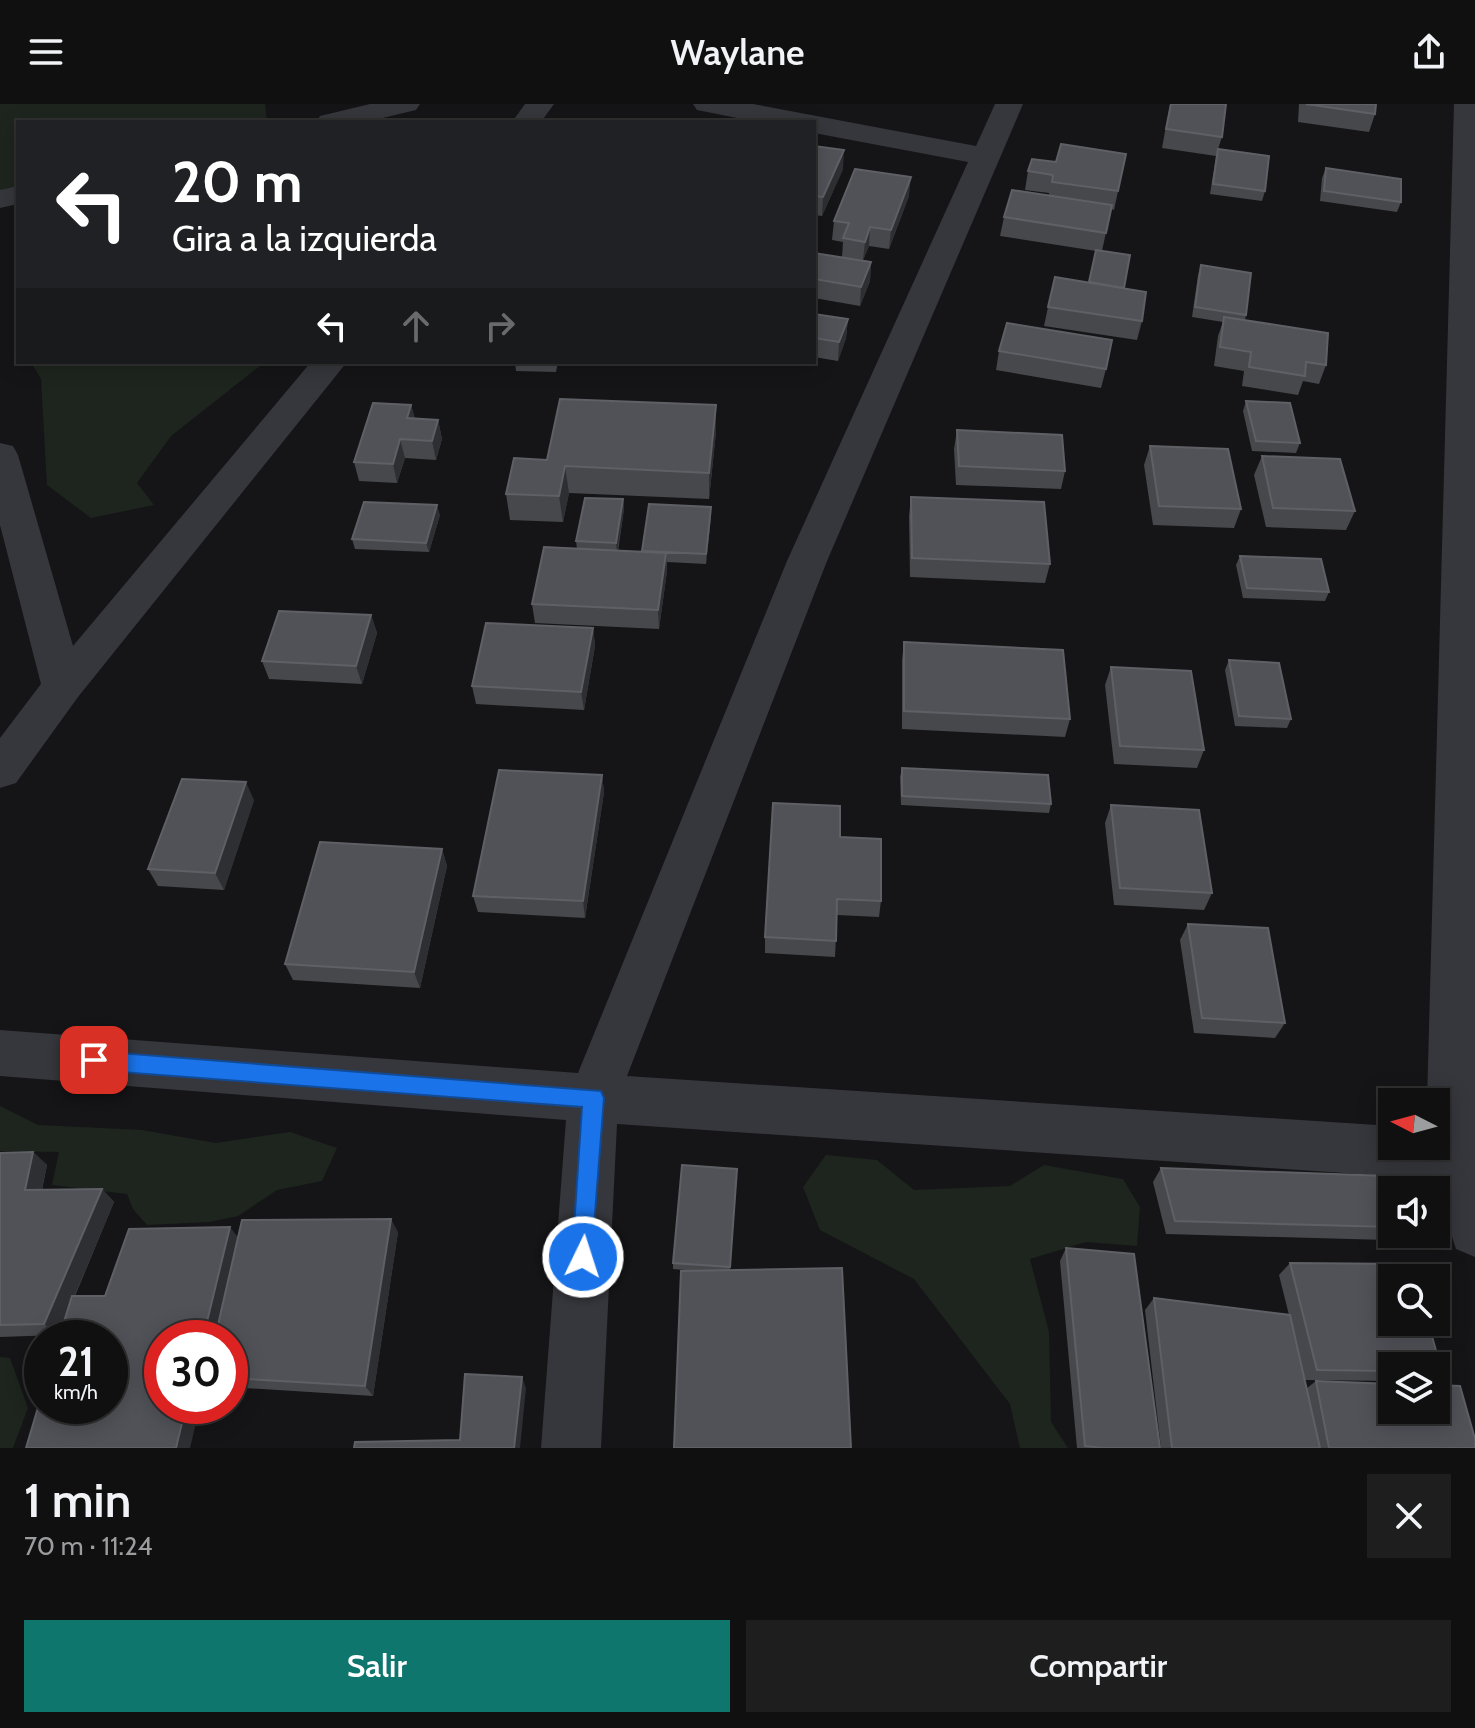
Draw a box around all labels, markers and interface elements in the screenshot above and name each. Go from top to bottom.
icon: menu [24,30,68,74]
text: Waylane [670,30,805,74]
icon: share [1407,30,1451,74]
text: 20 m [172,148,302,216]
icon: left [40,152,144,256]
text: Gira a la izquierda [172,216,437,260]
icon: left [310,304,354,348]
icon: ahead [394,304,438,348]
icon: right [478,304,522,348]
pin [60,1026,128,1094]
icon: arrive [72,1038,116,1082]
north arrow [1378,1088,1450,1160]
map controls [1378,1088,1450,1424]
button: sound [1378,1176,1450,1248]
position arrow [541,1215,625,1299]
button: search [1378,1264,1450,1336]
speed limit sign: 30 [144,1320,248,1424]
text: 21 [58,1337,94,1386]
button: layers [1378,1352,1450,1424]
text: km/h [54,1380,98,1404]
text: 1 min [24,1471,131,1529]
button: close [1367,1474,1451,1558]
text: 70 m · 11:24 [24,1530,153,1562]
button: Salir [24,1620,730,1712]
button: Compartir [746,1620,1451,1712]

